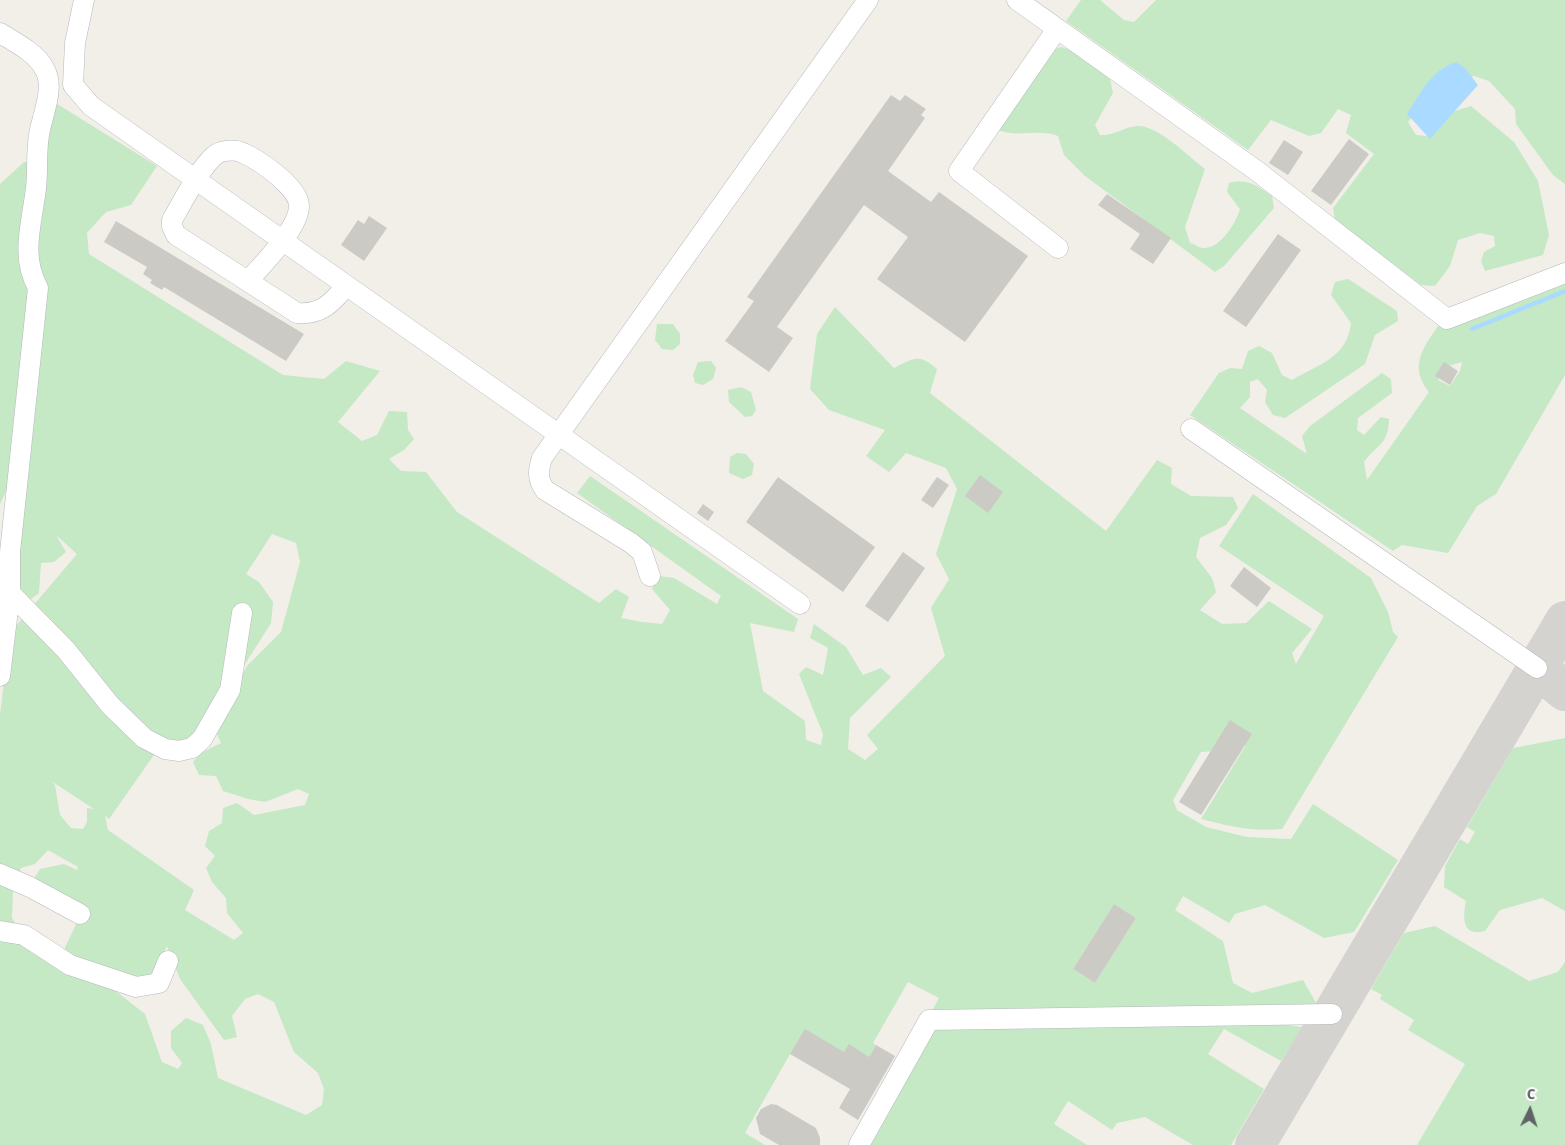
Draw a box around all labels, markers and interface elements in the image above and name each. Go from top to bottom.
north arrow [1505,1085,1555,1135]
text: С [1526,1086,1536,1103]

